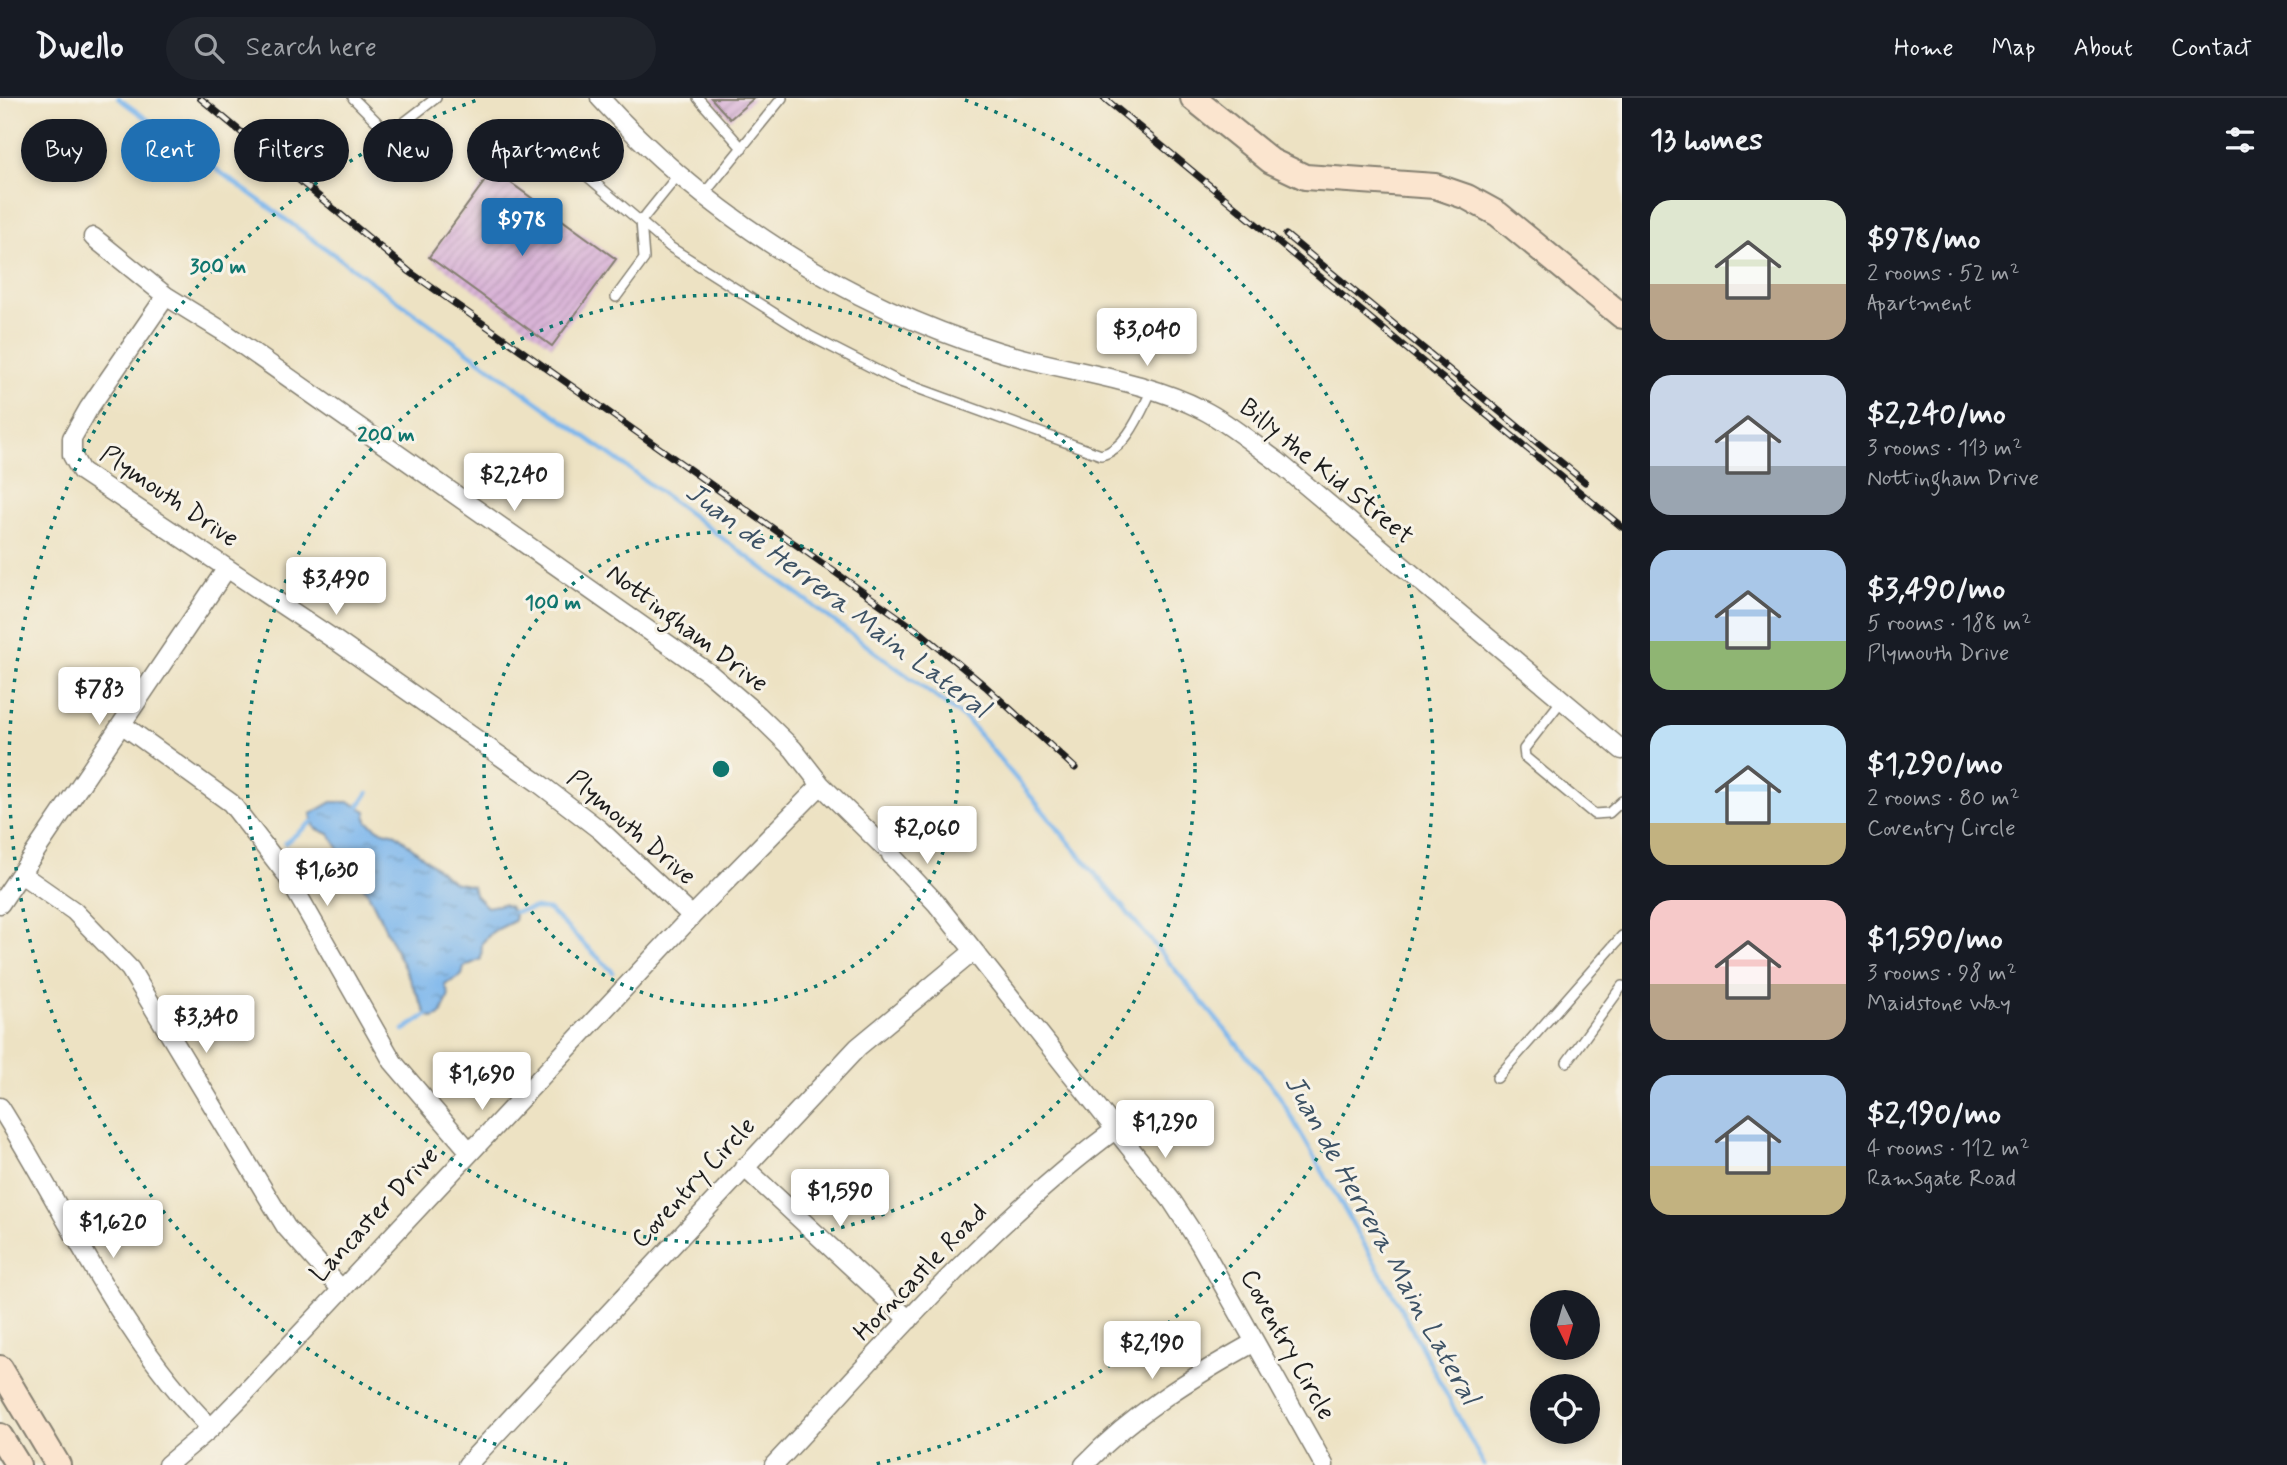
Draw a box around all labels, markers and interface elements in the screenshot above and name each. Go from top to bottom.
search box [166,17,656,80]
text: Dwello [35,26,124,70]
icon: search [190,29,228,67]
text: Search here [246,31,377,65]
text: Home [1894,33,1954,64]
text: Map [1992,33,2036,64]
text: About [2074,33,2133,64]
text: Contact [2171,33,2252,64]
chip: Buy [21,119,107,182]
chip: Rent [121,119,220,182]
chip: Filters [234,119,349,182]
chip: New [363,119,453,182]
chip: Apartment [467,119,624,182]
text: 13 homes [1650,121,1763,160]
icon: filters [2221,121,2259,159]
pin: $978 [481,198,563,258]
text: $978 [498,206,546,236]
text: $978/mo [1867,220,1980,259]
icon: home [1706,228,1790,312]
text: 300 m [190,253,247,281]
text: 2 rooms · 52 m² [1867,259,2020,289]
text: Apartment [1867,289,1972,319]
pin: $3,040 [1090,308,1204,368]
text: $3,040 [1113,316,1181,346]
street label: Billy the Kid Street [1232,391,1420,553]
text: $2,240/mo [1867,395,2006,434]
icon: home [1706,403,1790,487]
text: 200 m [357,421,415,449]
text: 3 rooms · 113 m² [1867,434,2022,464]
street label: Plymouth Drive [93,438,245,556]
pin: $2,240 [457,454,571,513]
text: $2,240 [480,461,548,491]
text: Nottingham Drive [1867,464,2039,494]
water label: Juan de Herrera Main Lateral [677,474,998,729]
street label: Nottingham Drive [597,557,775,704]
pin: $3,490 [279,558,393,617]
text: $3,490 [302,565,370,595]
text: $3,490/mo [1867,570,2005,609]
icon: home [1706,578,1790,662]
text: 100 m [525,589,581,617]
text: 5 rooms · 188 m² [1867,609,2031,639]
text: Plymouth Drive [1867,639,2009,669]
pin: $783 [58,668,140,727]
text: $783 [74,675,124,705]
text: $1,290/mo [1867,745,2003,784]
icon: home [1706,753,1790,837]
centre of rings [709,757,733,781]
street label: Plymouth Drive [559,762,703,894]
text: 2 rooms · 80 m² [1867,784,2020,814]
pin: $2,060 [870,806,984,866]
text: $2,060 [894,814,960,844]
text: Coventry Circle [1867,814,2016,844]
pin: $1,630 [270,848,384,908]
text: $1,630 [295,856,359,886]
text: $1,590/mo [1867,920,2003,959]
icon: home [1706,928,1790,1012]
text: 3 rooms · 98 m² [1867,959,2017,989]
text: Maidstone Way [1867,989,2011,1019]
pin: $3,340 [149,996,263,1055]
text: $3,340 [173,1003,239,1033]
pin: $1,690 [425,1052,539,1112]
text: $1,690 [449,1060,515,1090]
water label: Juan de Herrera Main Lateral [1275,1068,1488,1413]
text: $2,190/mo [1867,1095,2001,1134]
pin: $1,290 [1108,1100,1222,1160]
icon: home [1706,1103,1790,1187]
text: $1,290 [1132,1108,1198,1138]
street label: Coventry Circle [624,1110,764,1256]
text: 4 rooms · 112 m² [1867,1134,2030,1164]
street label: Lancaster Drive [303,1140,447,1290]
text: Ramsgate Road [1867,1164,2016,1194]
pin: $1,590 [783,1170,897,1229]
text: $1,590 [807,1177,873,1207]
street label: Horncastle Road [846,1197,996,1349]
pin: $1,620 [56,1200,170,1260]
text: $1,620 [79,1208,147,1238]
street label: Coventry Circle [1231,1263,1343,1427]
north arrow [1530,1290,1600,1360]
map controls [1530,1290,1600,1444]
pin: $2,190 [1095,1322,1209,1381]
text: $2,190 [1120,1329,1184,1359]
button: locate [1530,1374,1600,1444]

